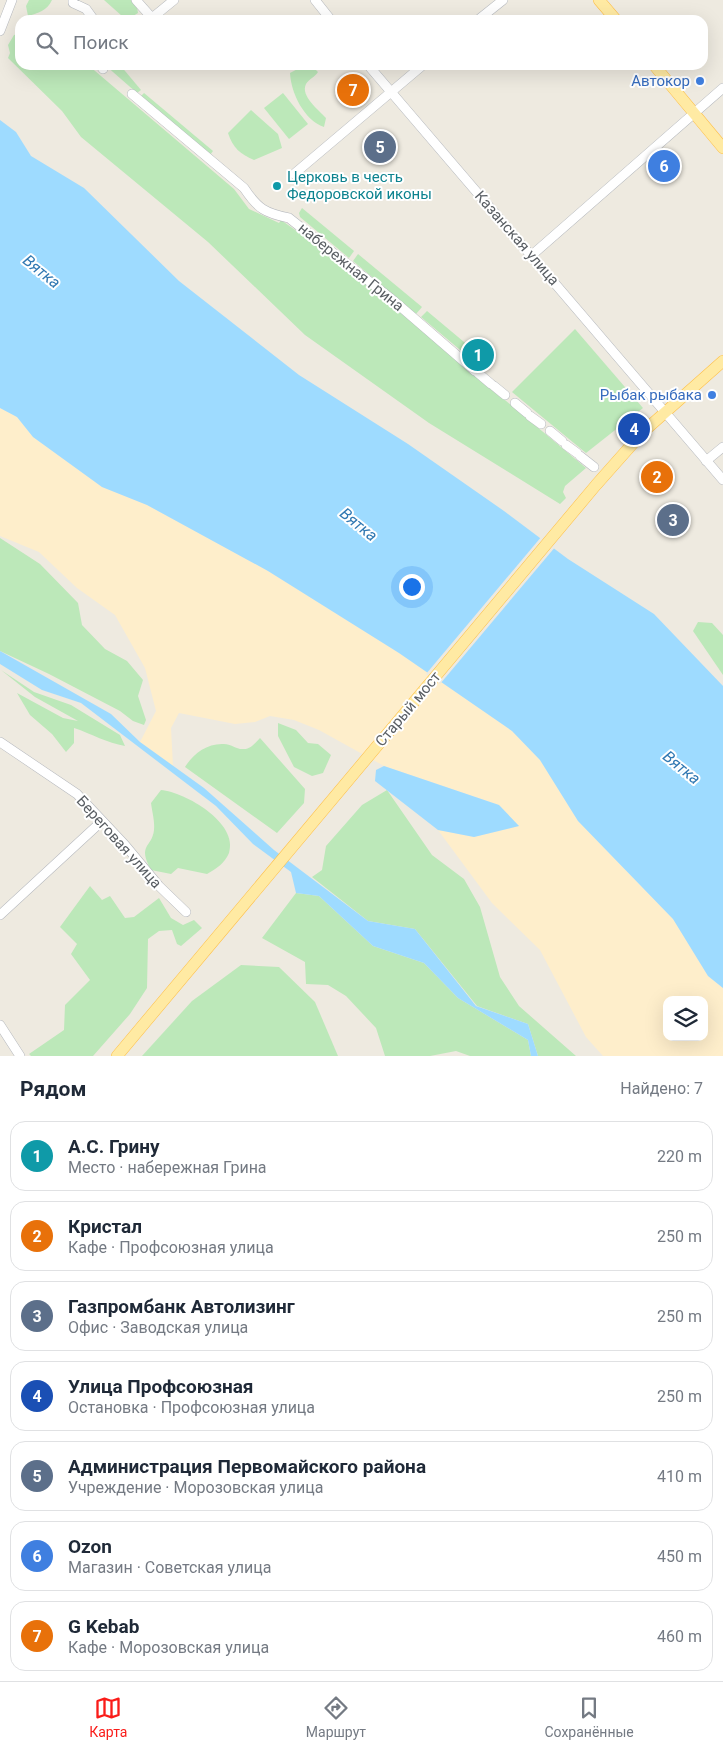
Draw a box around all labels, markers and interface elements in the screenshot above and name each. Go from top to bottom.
search box [15,15,708,70]
icon: search [33,29,61,57]
text: Поиск [73,31,129,54]
pin: 7 [337,71,369,109]
place label: Автокор [631,72,690,90]
marker: Автокор [694,75,706,87]
pin: 5 [364,128,396,166]
pin: 6 [648,147,680,185]
place label: Церковь в честь Федоровской иконы [287,168,432,203]
marker: Церковь в честь Федоровской иконы [271,180,283,192]
street label: Казанская улица [471,187,563,289]
street label: набережная Грина [295,219,407,315]
water label: Вятка [19,251,64,292]
pin: 1 [462,336,494,374]
place label: Рыбак рыбака [600,386,702,404]
marker: Рыбак рыбака [706,389,718,401]
pin: 4 [618,410,650,448]
pin: 2 [641,458,673,496]
pin: 3 [657,501,689,539]
water label: Вятка [336,504,381,545]
your location [399,574,425,600]
street label: Старый мост [371,668,445,750]
water label: Вятка [659,747,704,788]
street label: Береговая улица [73,792,165,892]
map controls [663,996,708,1041]
button: layers [663,996,708,1041]
text: Рядом [20,1077,86,1101]
text: Найдено: 7 [620,1079,703,1098]
text: А.С. Грину [68,1135,160,1158]
text: 1 [32,1147,42,1166]
text: 220 m [657,1147,702,1166]
text: Место · набережная Грина [68,1158,267,1177]
text: Кристал [68,1215,142,1238]
text: 2 [32,1227,42,1246]
text: 250 m [657,1227,702,1246]
text: Кафе · Профсоюзная улица [68,1238,274,1257]
text: Газпромбанк Автолизинг [68,1295,295,1318]
text: 3 [32,1307,42,1326]
text: 250 m [657,1307,702,1326]
text: Офис · Заводская улица [68,1318,248,1337]
text: Улица Профсоюзная [68,1375,253,1398]
text: 4 [32,1387,42,1406]
text: 250 m [657,1387,702,1406]
text: Остановка · Профсоюзная улица [68,1398,315,1417]
text: Администрация Первомайского района [68,1455,426,1478]
text: 5 [32,1467,42,1486]
text: 410 m [657,1467,702,1486]
text: Учреждение · Морозовская улица [68,1478,324,1497]
text: Ozon [68,1535,112,1558]
text: 6 [32,1547,42,1566]
text: 450 m [657,1547,702,1566]
text: Магазин · Советская улица [68,1558,271,1577]
text: G Kebab [68,1615,139,1638]
text: 7 [32,1627,42,1646]
text: 460 m [657,1627,702,1646]
text: Кафе · Морозовская улица [68,1638,269,1657]
tab: Карта [89,1694,127,1740]
tab: Маршрут [306,1694,366,1740]
tab: Сохранённые [544,1694,634,1740]

